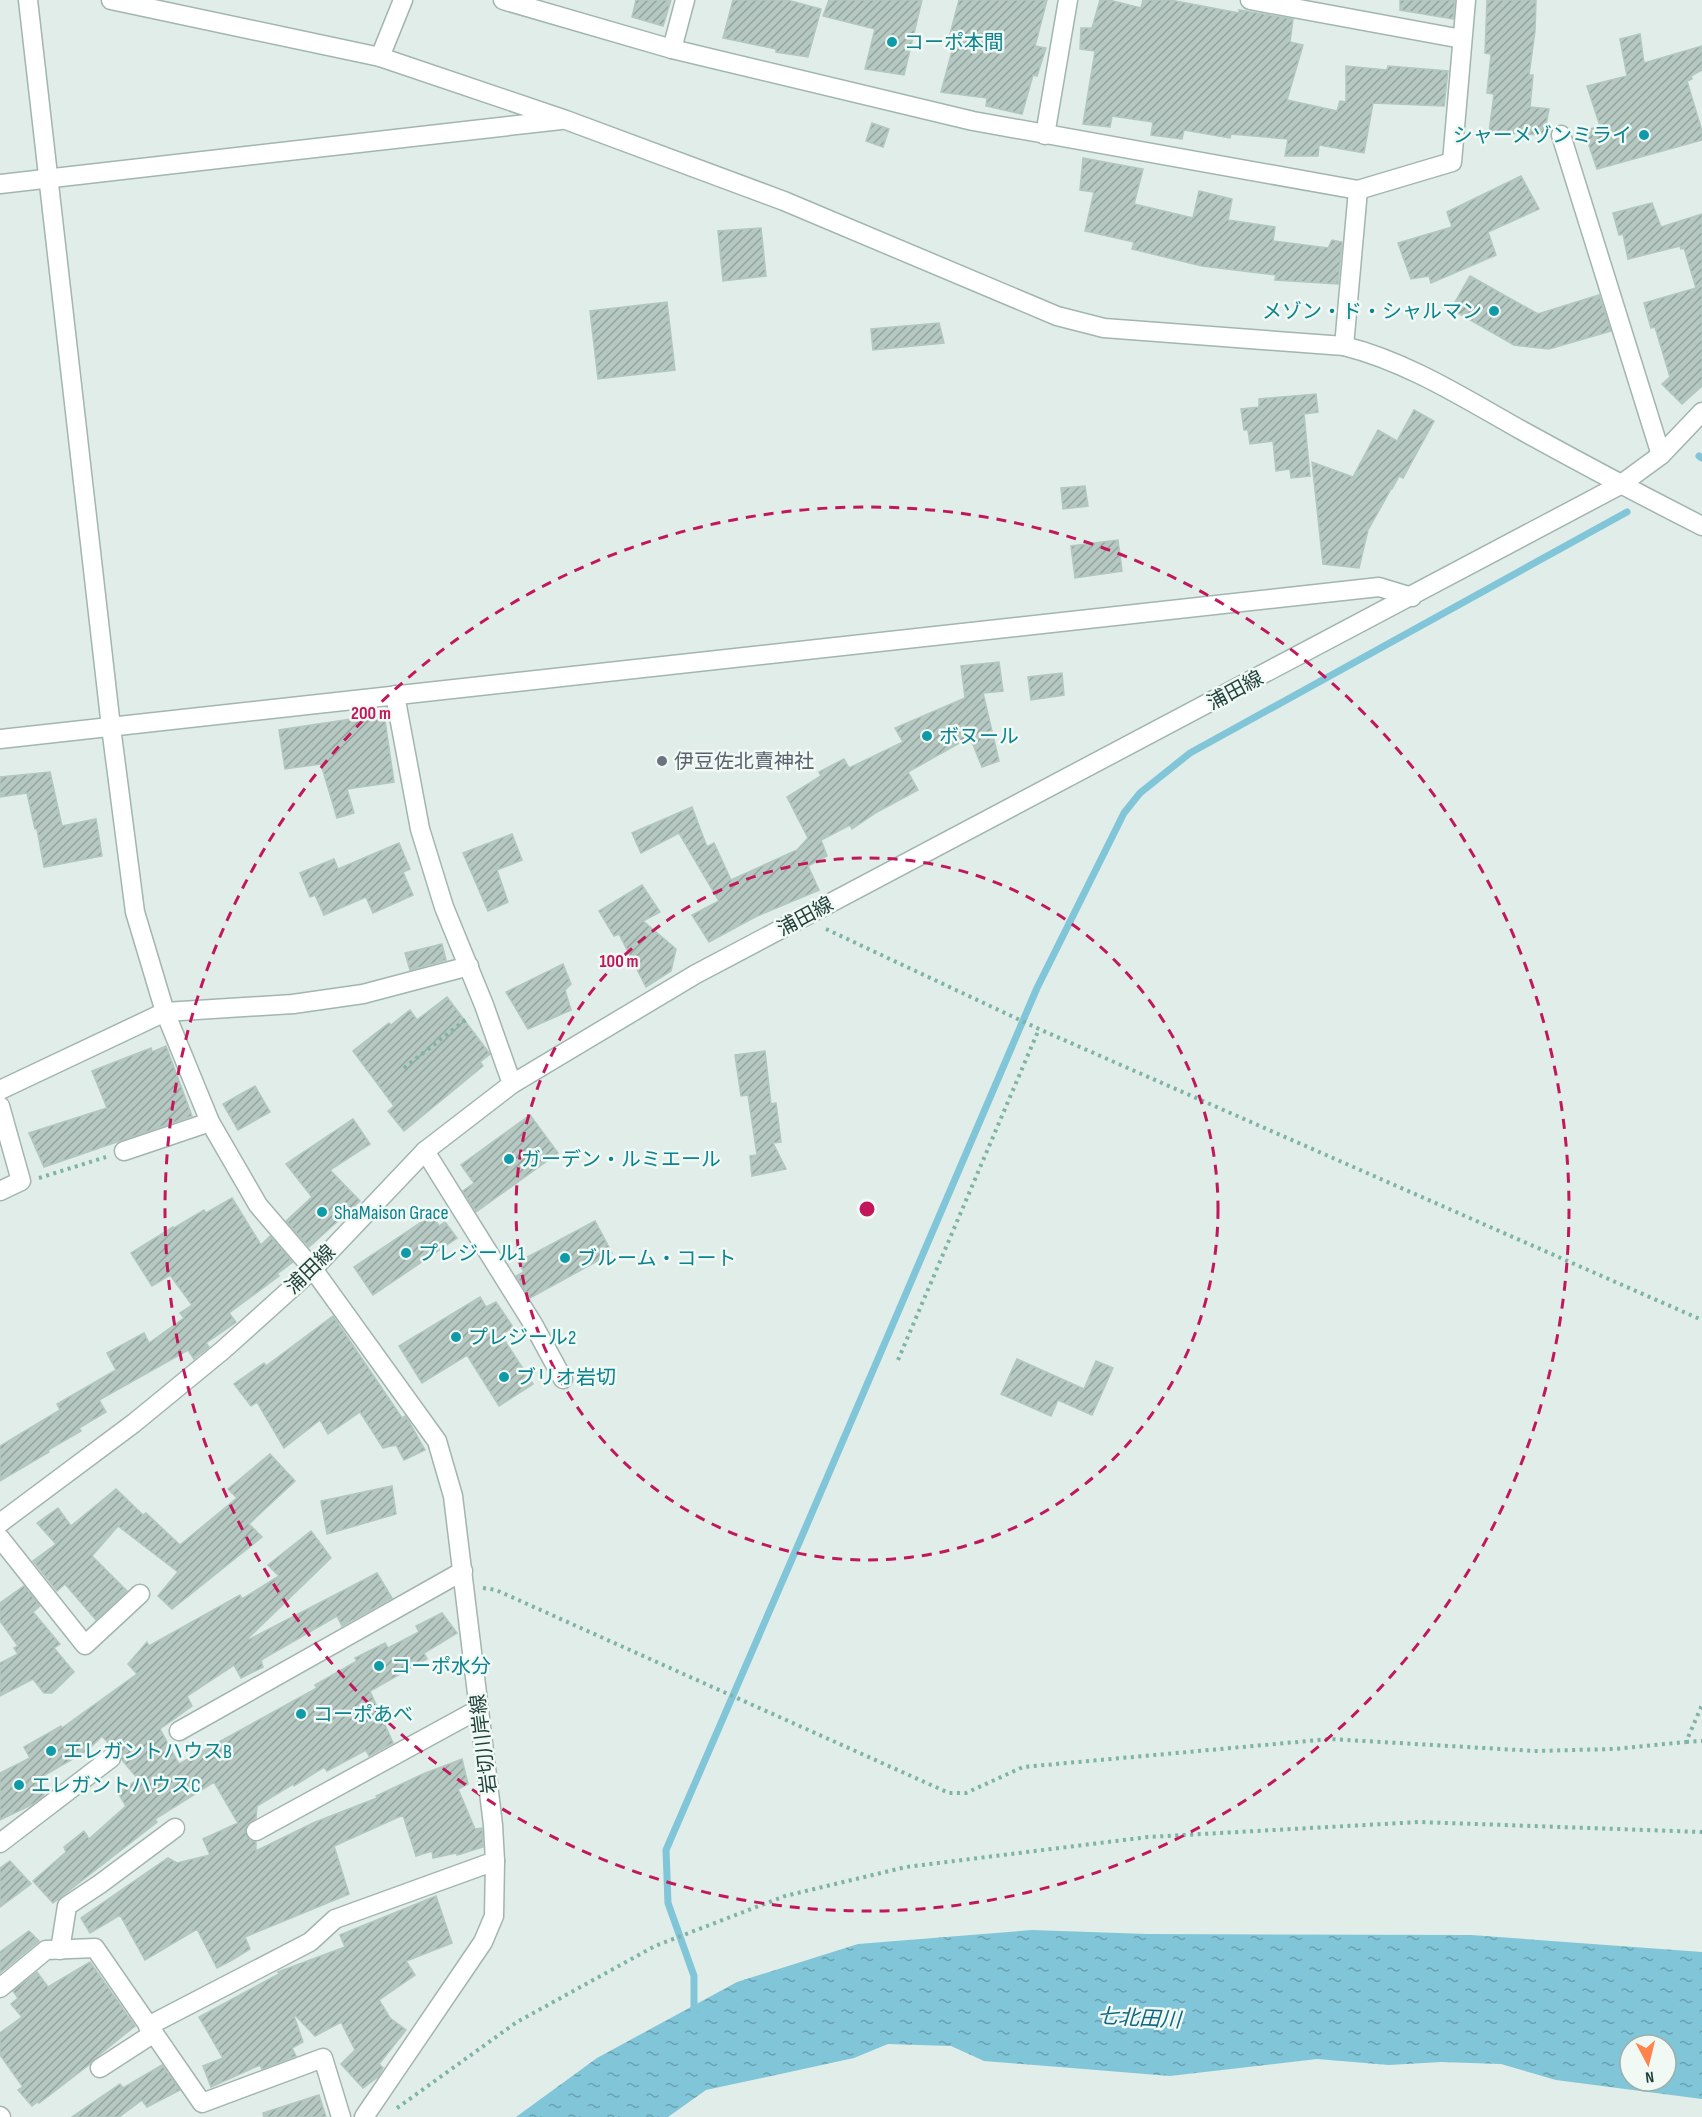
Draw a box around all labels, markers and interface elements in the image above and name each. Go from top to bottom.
place label: コーポ本間 [904,31,1004,55]
marker: コーポ本間 [885,35,899,49]
place label: シャーメゾンミライ [1453,124,1632,148]
marker: シャーメゾンミライ [1637,128,1651,142]
place label: メゾン・ド・シャルマン [1262,300,1482,324]
marker: メゾン・ド・シャルマン [1487,304,1501,318]
street label: 浦田線 [1203,666,1268,716]
text: 200 m [351,703,391,724]
place label: ボヌール [939,725,1019,749]
marker: ボヌール [920,729,934,743]
place label: 伊豆佐北賣神社 [674,750,814,774]
marker: 伊豆佐北賣神社 [655,754,669,768]
street label: 浦田線 [773,892,838,942]
text: 100 m [600,951,639,972]
place label: ガーデン・ルミエール [521,1148,721,1172]
marker: ガーデン・ルミエール [502,1152,516,1166]
centre of rings [857,1199,877,1219]
place label: ShaMaison Grace [334,1201,448,1225]
marker: ShaMaison Grace [315,1205,329,1219]
street label: 浦田線 [281,1240,341,1299]
place label: プレジール1 [418,1242,525,1266]
marker: プレジール1 [399,1246,413,1260]
place label: ブルーム・コート [577,1247,736,1271]
marker: ブルーム・コート [558,1251,572,1265]
place label: プレジール2 [468,1326,576,1350]
marker: プレジール2 [449,1330,463,1344]
place label: ブリオ岩切 [516,1366,616,1390]
marker: ブリオ岩切 [497,1370,511,1384]
place label: コーポ水分 [391,1655,491,1679]
marker: コーポ水分 [372,1659,386,1673]
street label: 岩切川岸線 [466,1693,502,1795]
place label: コーポあべ [313,1703,413,1727]
marker: コーポあべ [294,1707,308,1721]
place label: エレガントハウスB [63,1740,232,1764]
marker: エレガントハウスB [44,1744,58,1758]
place label: エレガントハウスC [31,1774,201,1798]
marker: エレガントハウスC [12,1778,26,1792]
water label: 七北田川 [1096,2004,1184,2033]
north arrow [1618,2033,1678,2093]
text: N [1644,2066,1655,2086]

